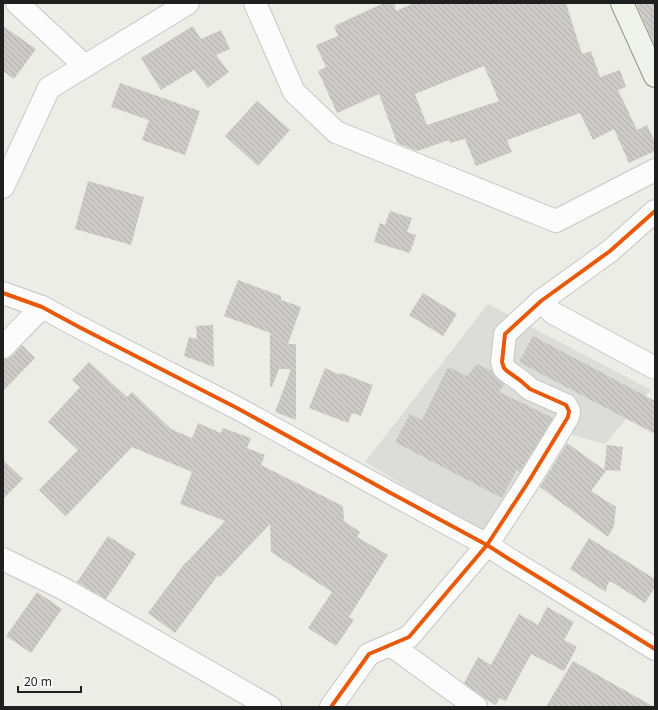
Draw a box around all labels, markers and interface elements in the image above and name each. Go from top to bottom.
scale bar [18,668,81,694]
text: 20 m [24,673,52,690]

